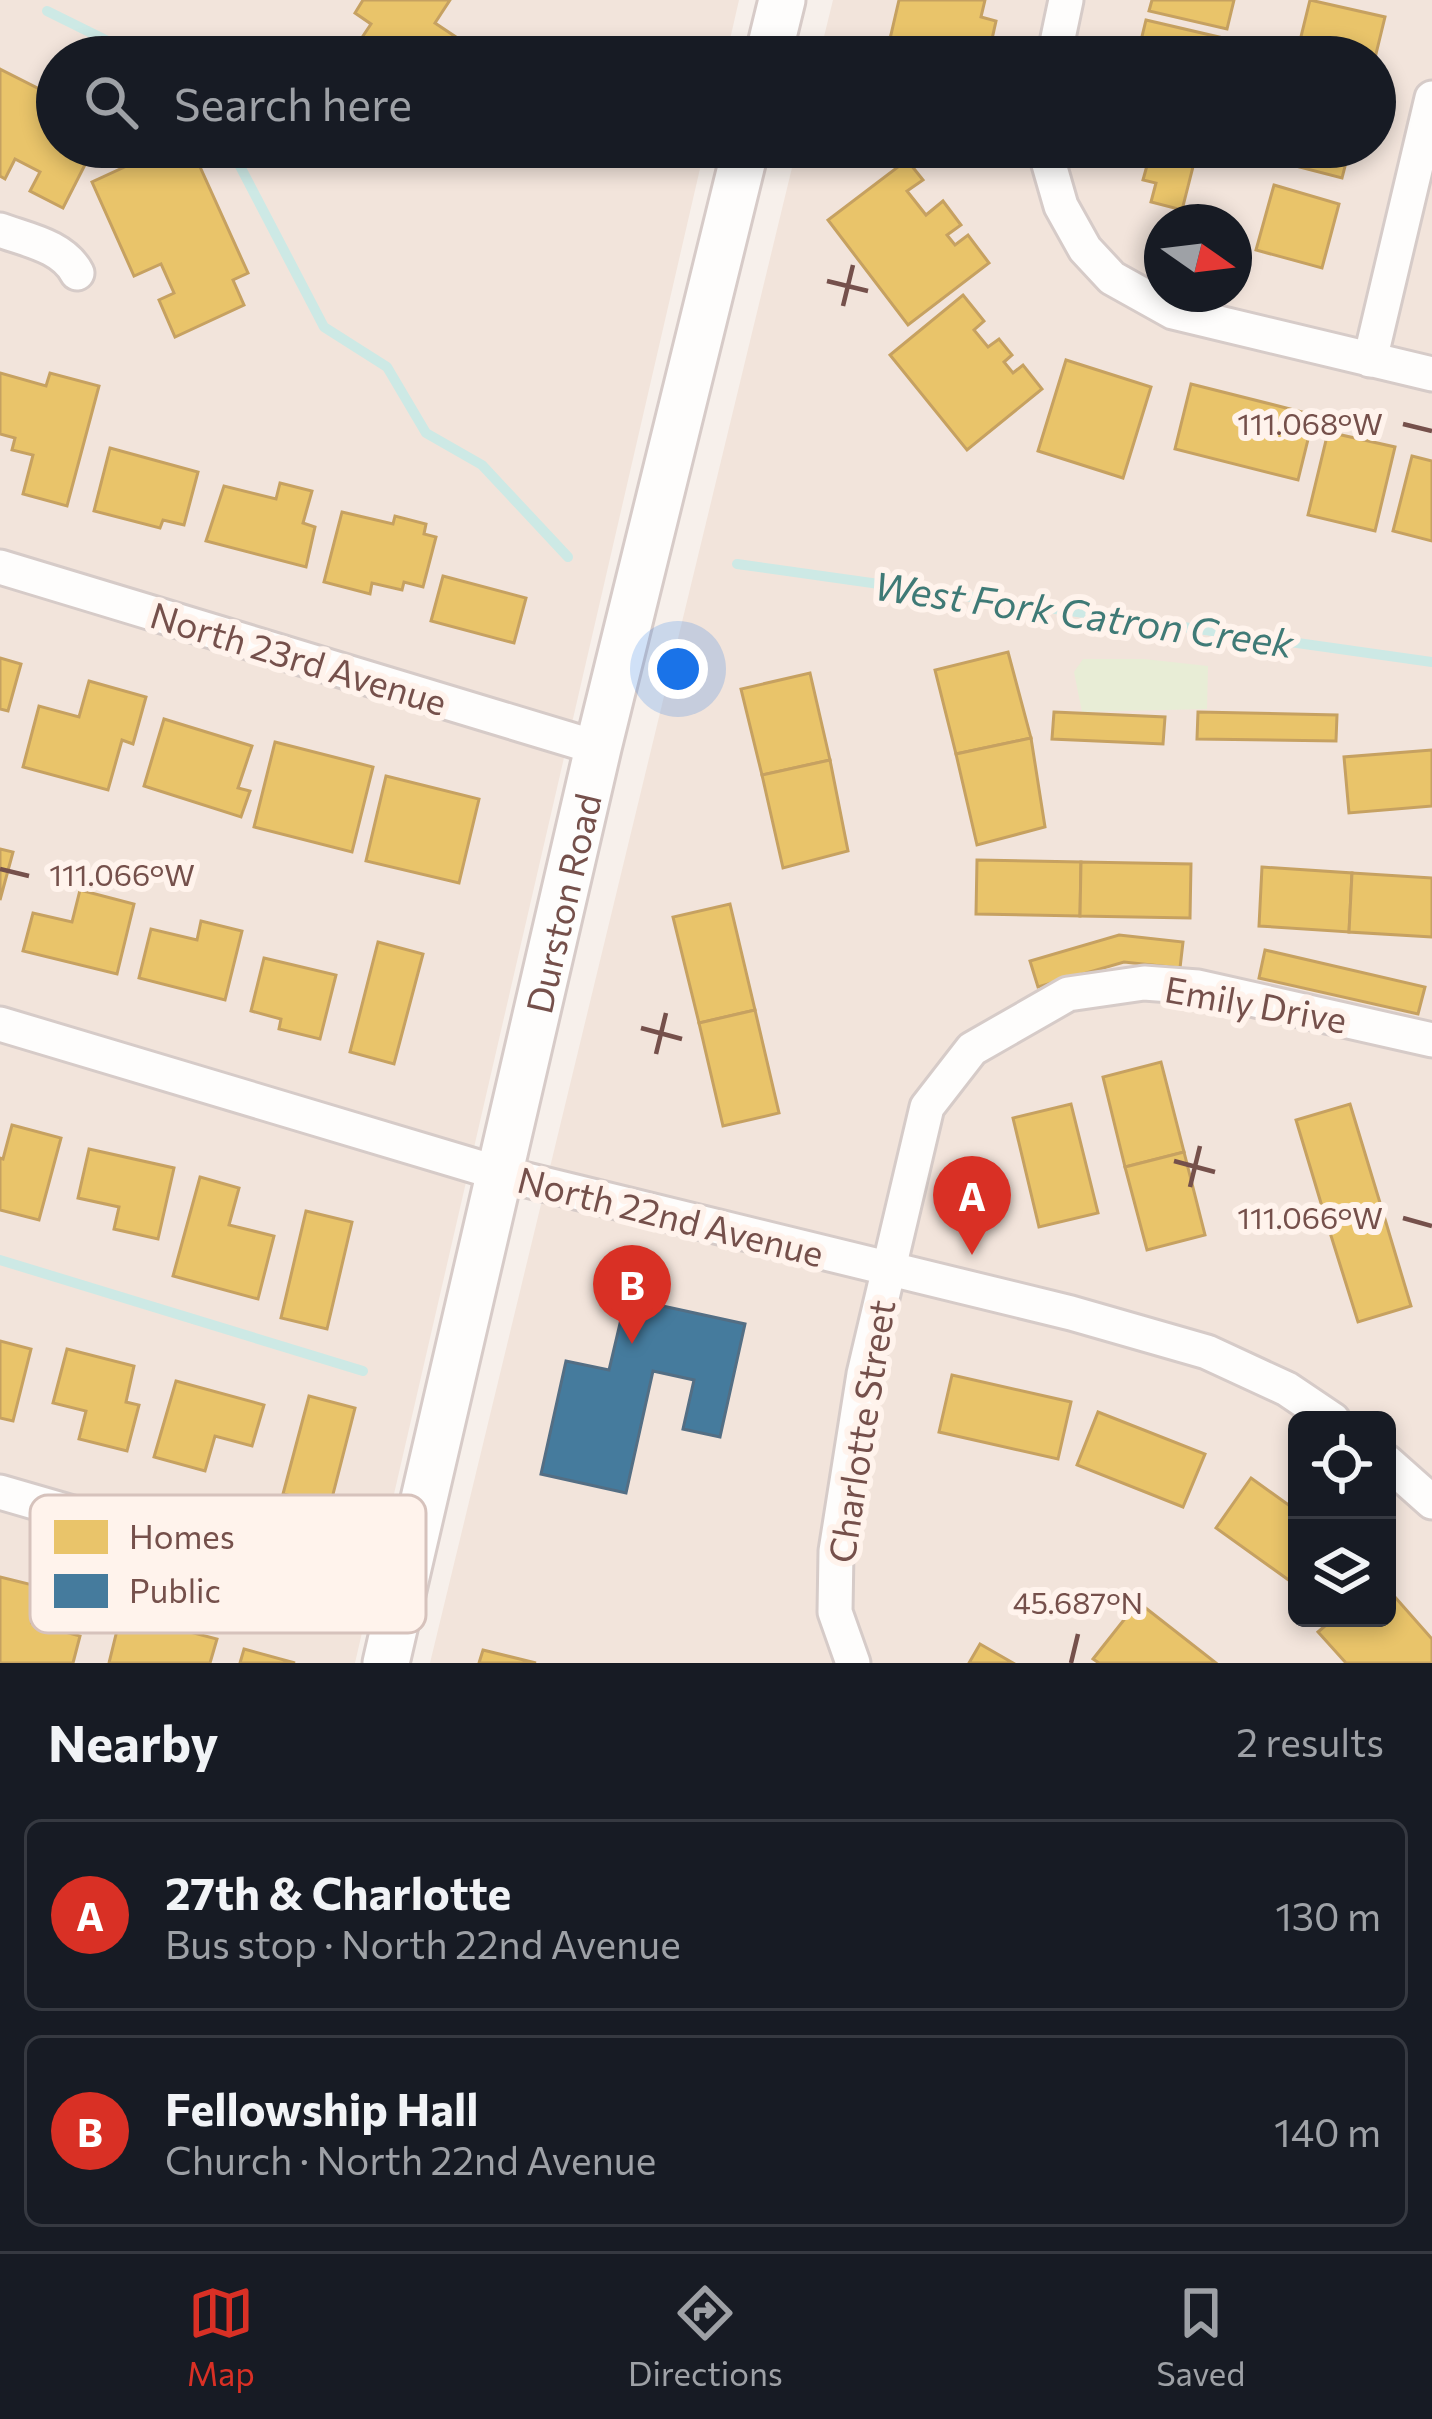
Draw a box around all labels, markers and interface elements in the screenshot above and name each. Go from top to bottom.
search box [36,36,1396,168]
icon: search [78,69,144,135]
text: Search here [174,75,412,130]
north arrow [1144,204,1252,312]
text: 111.068°W [1237,404,1383,441]
water label: West Fork Catron Creek [871,560,1298,666]
street label: North 23rd Avenue [146,591,452,723]
your location [648,639,708,699]
street label: Durston Road [515,789,609,1017]
text: 111.066°W [49,855,195,892]
street label: Emily Drive [1162,965,1350,1041]
street label: North 22nd Avenue [514,1156,828,1274]
pin: A [933,1156,1011,1255]
text: 111.066°W [1237,1198,1383,1235]
pin: B [593,1245,671,1344]
street label: Charlotte Street [817,1296,903,1566]
map controls [1288,1411,1396,1627]
button: locate [1288,1411,1396,1519]
legend [30,1495,426,1633]
text: Homes [129,1515,235,1556]
button: layers [1288,1519,1396,1627]
text: Public [129,1569,221,1610]
text: 45.687°N [1013,1583,1143,1620]
text: Nearby [48,1710,218,1773]
text: 2 results [1236,1717,1384,1765]
text: 27th & Charlotte [165,1864,511,1919]
text: A [76,1891,104,1939]
text: 130 m [1275,1891,1381,1939]
text: Bus stop · North 22nd Avenue [165,1919,681,1967]
text: Fellowship Hall [165,2080,478,2135]
text: B [77,2107,103,2155]
text: 140 m [1274,2107,1381,2155]
text: Church · North 22nd Avenue [165,2135,656,2183]
tab: Map [187,2280,255,2393]
tab: Directions [628,2280,783,2393]
tab: Saved [1156,2280,1245,2393]

